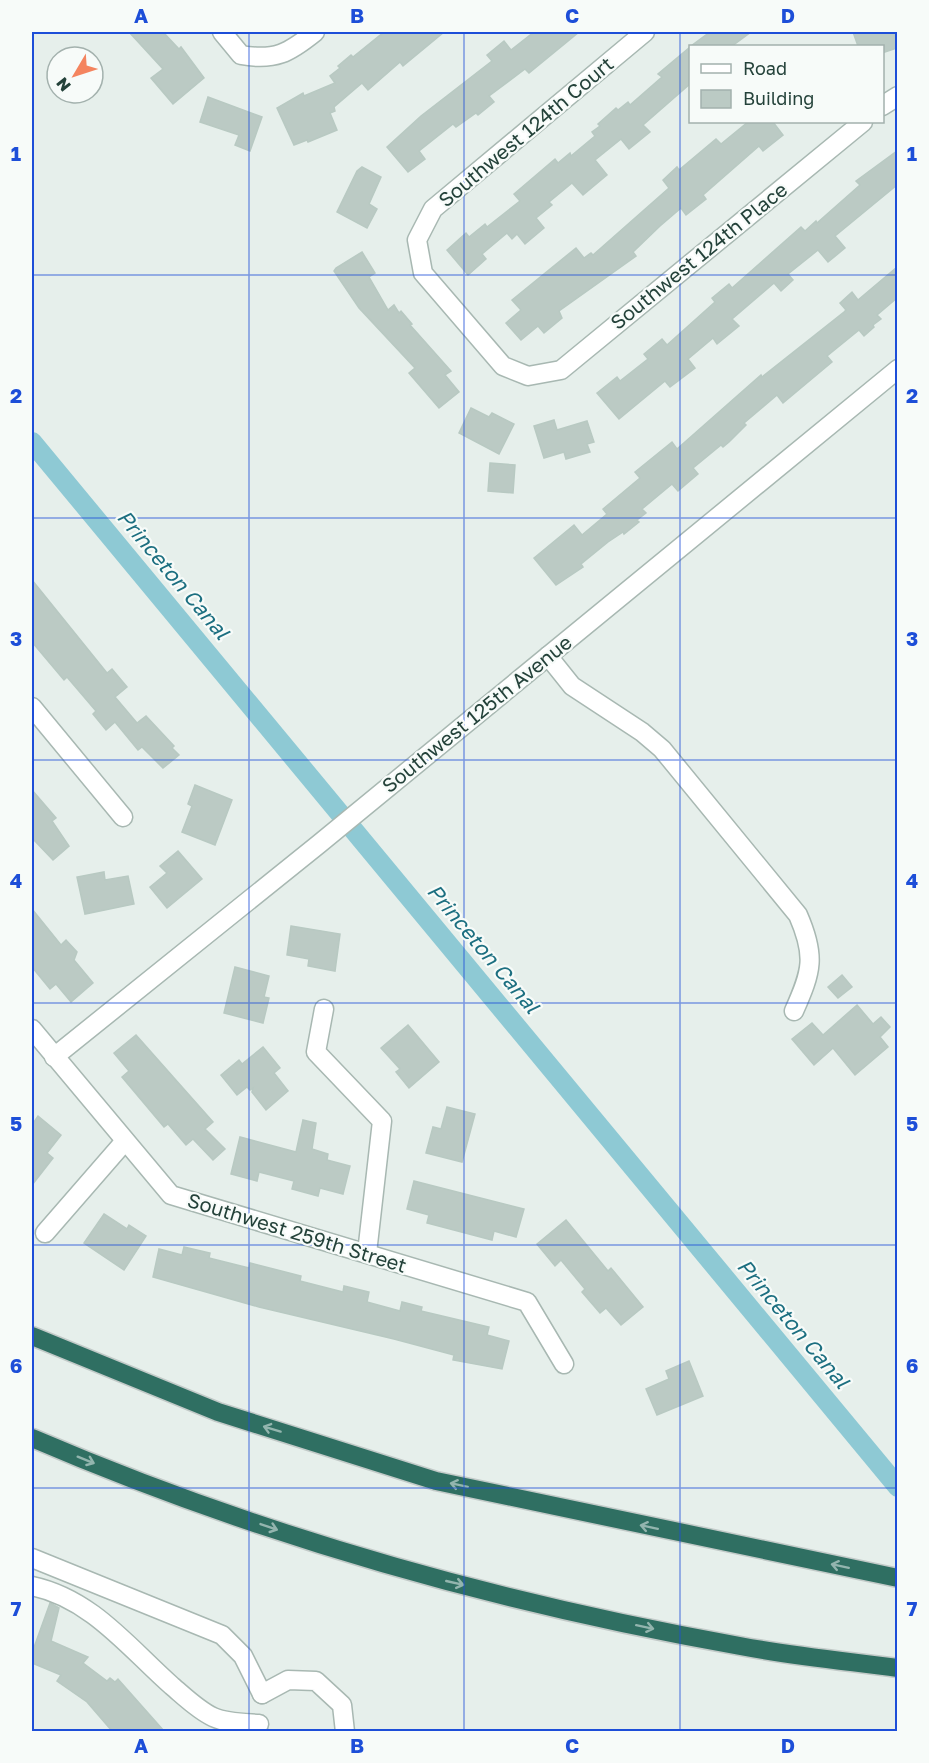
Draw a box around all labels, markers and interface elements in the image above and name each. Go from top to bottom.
text: A [134,3,148,27]
text: B [350,3,364,27]
text: C [565,3,579,27]
text: D [781,3,795,27]
north arrow [45,45,105,105]
legend [689,45,884,123]
street label: Southwest 124th Court [433,51,618,211]
text: Road [743,57,787,79]
text: N [52,73,75,95]
text: Building [743,87,814,109]
text: 1 [11,141,21,165]
text: 1 [907,141,917,165]
street label: Southwest 124th Place [605,177,792,334]
text: 2 [10,383,22,407]
text: 2 [906,383,918,407]
water label: Princeton Canal [112,504,236,645]
text: 3 [10,626,22,650]
text: 3 [906,626,918,650]
street label: Southwest 125th Avenue [377,629,576,797]
text: 4 [10,868,22,892]
text: 4 [906,868,918,892]
water label: Princeton Canal [422,878,546,1019]
text: 5 [10,1111,22,1135]
text: 5 [906,1111,918,1135]
street label: Southwest 259th Street [185,1187,410,1277]
water label: Princeton Canal [732,1253,856,1394]
text: 6 [10,1353,22,1377]
text: 6 [906,1353,918,1377]
one-way arrow [263,1423,282,1434]
one-way arrow [76,1455,94,1466]
one-way arrow [449,1479,468,1491]
one-way arrow [640,1521,659,1532]
one-way arrow [259,1523,277,1534]
one-way arrow [831,1560,850,1571]
one-way arrow [446,1578,465,1590]
text: 7 [11,1596,22,1620]
text: 7 [907,1596,918,1620]
one-way arrow [635,1622,655,1633]
text: A [134,1733,148,1757]
text: B [350,1733,364,1757]
text: C [565,1733,579,1757]
text: D [781,1733,795,1757]

